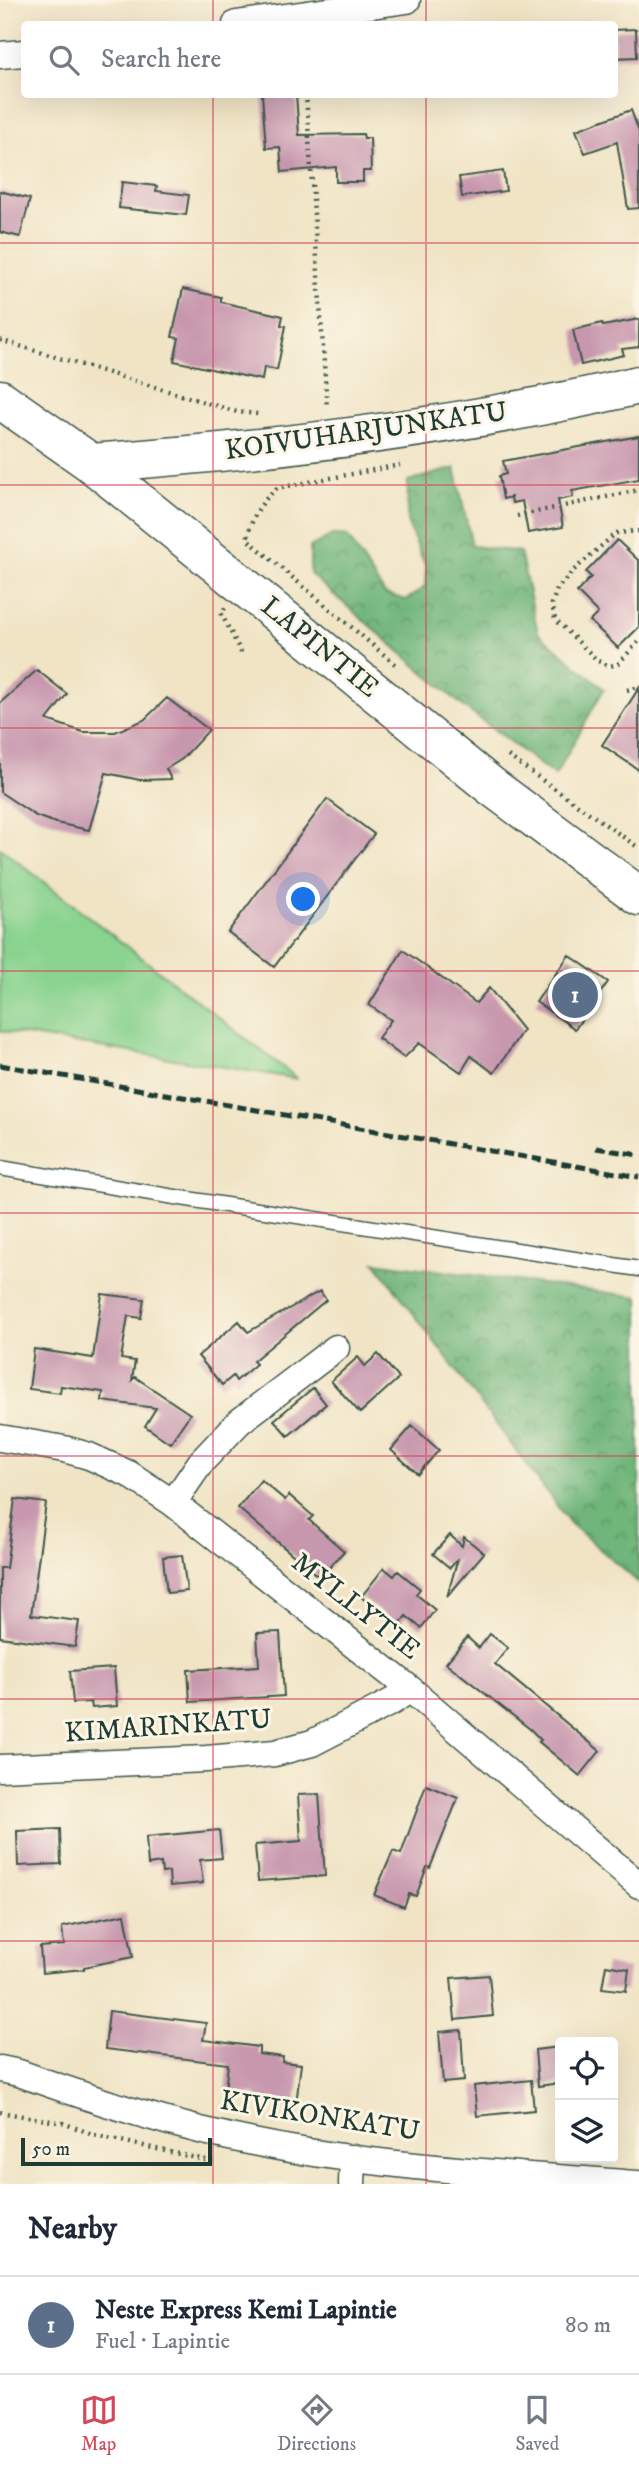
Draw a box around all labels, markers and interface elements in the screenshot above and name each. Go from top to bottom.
search box [21,21,618,98]
icon: search [45,41,83,79]
text: Search here [101,43,221,76]
street label: KOIVUHARJUNKATU [223,394,509,468]
street label: LAPINTIE [254,589,386,705]
your location [286,882,320,916]
pin: 1 [552,969,598,1021]
street label: MYLLYTIE [285,1545,427,1667]
street label: KIMARINKATU [63,1701,273,1751]
map controls [555,2037,618,2163]
button: locate [555,2037,618,2100]
street label: KIVIKONKATU [218,2083,422,2149]
button: layers [555,2100,618,2163]
scale bar [21,2135,212,2167]
text: 50 m [32,2138,70,2161]
text: Nearby [28,2211,117,2248]
text: Neste Express Kemi Lapintie [95,2294,397,2327]
text: 1 [47,2311,55,2340]
text: 80 m [565,2311,611,2340]
text: Fuel · Lapintie [95,2327,230,2356]
tab: Map [80,2391,118,2456]
tab: Directions [277,2391,356,2456]
tab: Saved [516,2391,559,2456]

